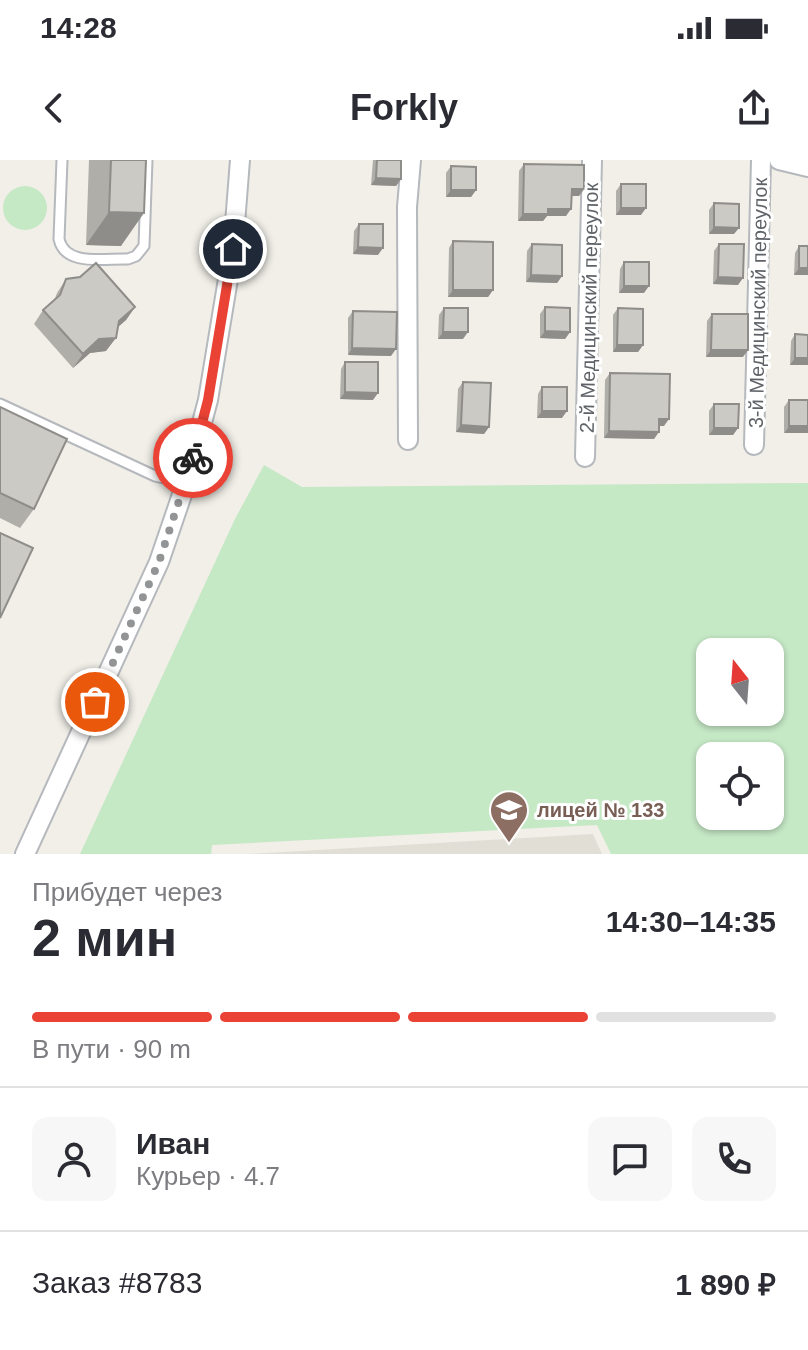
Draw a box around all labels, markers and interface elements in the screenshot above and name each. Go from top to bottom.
text: 14:28 [40,11,117,44]
icon: back [32,86,76,130]
icon: share [732,86,776,130]
text: Forkly [350,87,458,128]
street label: 3-й Медицинский переулок [745,177,771,428]
street label: 2-й Медицинский переулок [576,182,602,433]
pin [199,215,267,283]
icon: home [211,227,255,271]
courier [153,418,233,498]
icon: bike [171,436,215,480]
north arrow [696,638,784,726]
map controls [696,638,784,830]
pin [61,668,129,736]
icon: bag [73,680,117,724]
button: locate [696,742,784,830]
school or university icon: лицей № 133 [488,789,530,844]
place label: лицей № 133 [537,799,665,821]
text: Прибудет через [32,877,222,907]
text: 14:30–14:35 [606,905,776,938]
text: 2 мин [32,909,177,967]
text: В пути · 90 m [32,1034,191,1064]
button: person [32,1117,116,1201]
button: chat [588,1117,672,1201]
button: phone [692,1117,776,1201]
text: Иван [136,1127,210,1160]
text: Курьер · 4.7 [136,1161,280,1191]
text: Заказ #8783 [32,1266,202,1299]
text: 1 890 ₽ [675,1268,776,1301]

